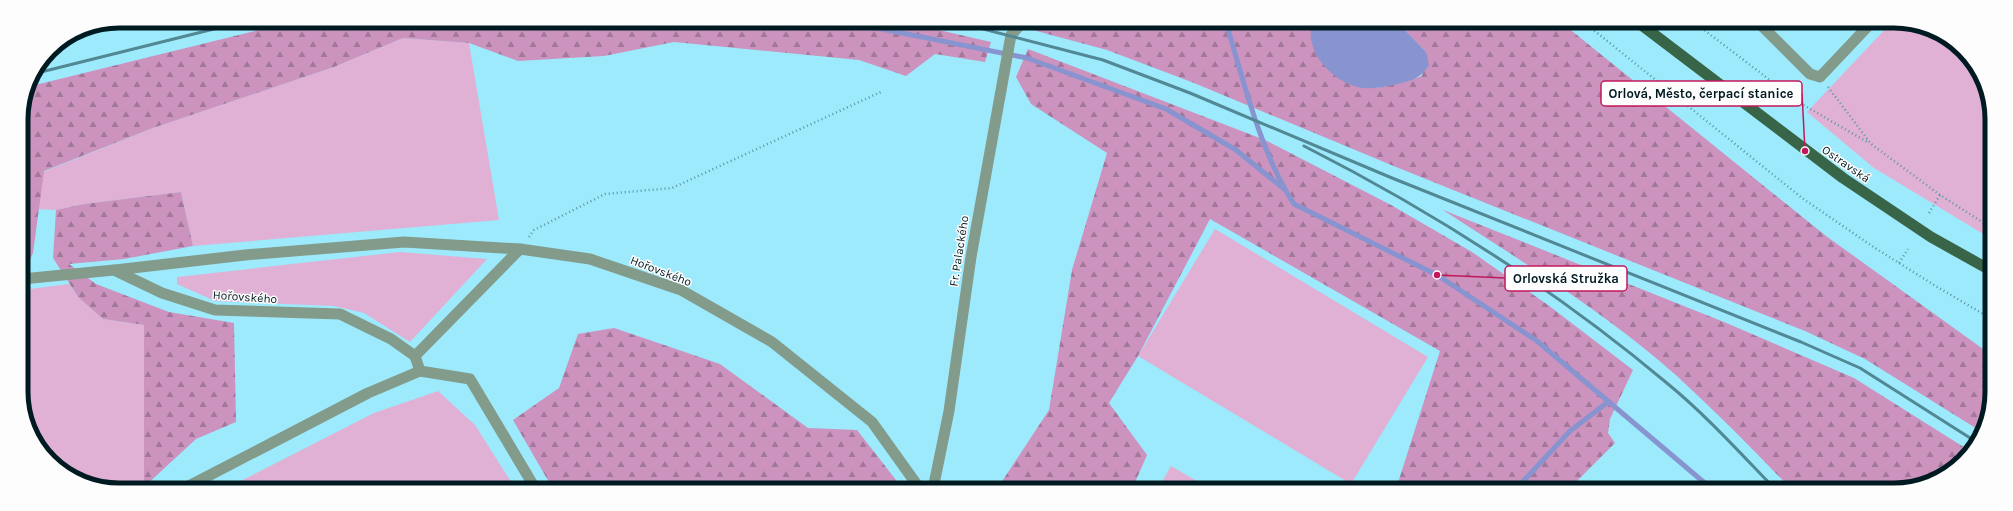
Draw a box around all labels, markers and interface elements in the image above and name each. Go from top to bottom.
callout: Orlová, Město, čerpací stanice [1601,81,1802,106]
text: Orlová, Město, čerpací stanice [1609,86,1794,101]
street label: Ostravská [1819,142,1873,186]
street label: Fr. Palackého [946,214,972,288]
street label: Hořovského [628,253,694,289]
callout: Orlovská Stružka [1505,266,1627,291]
text: Orlovská Stružka [1513,271,1619,286]
street label: Hořovského [212,288,278,306]

